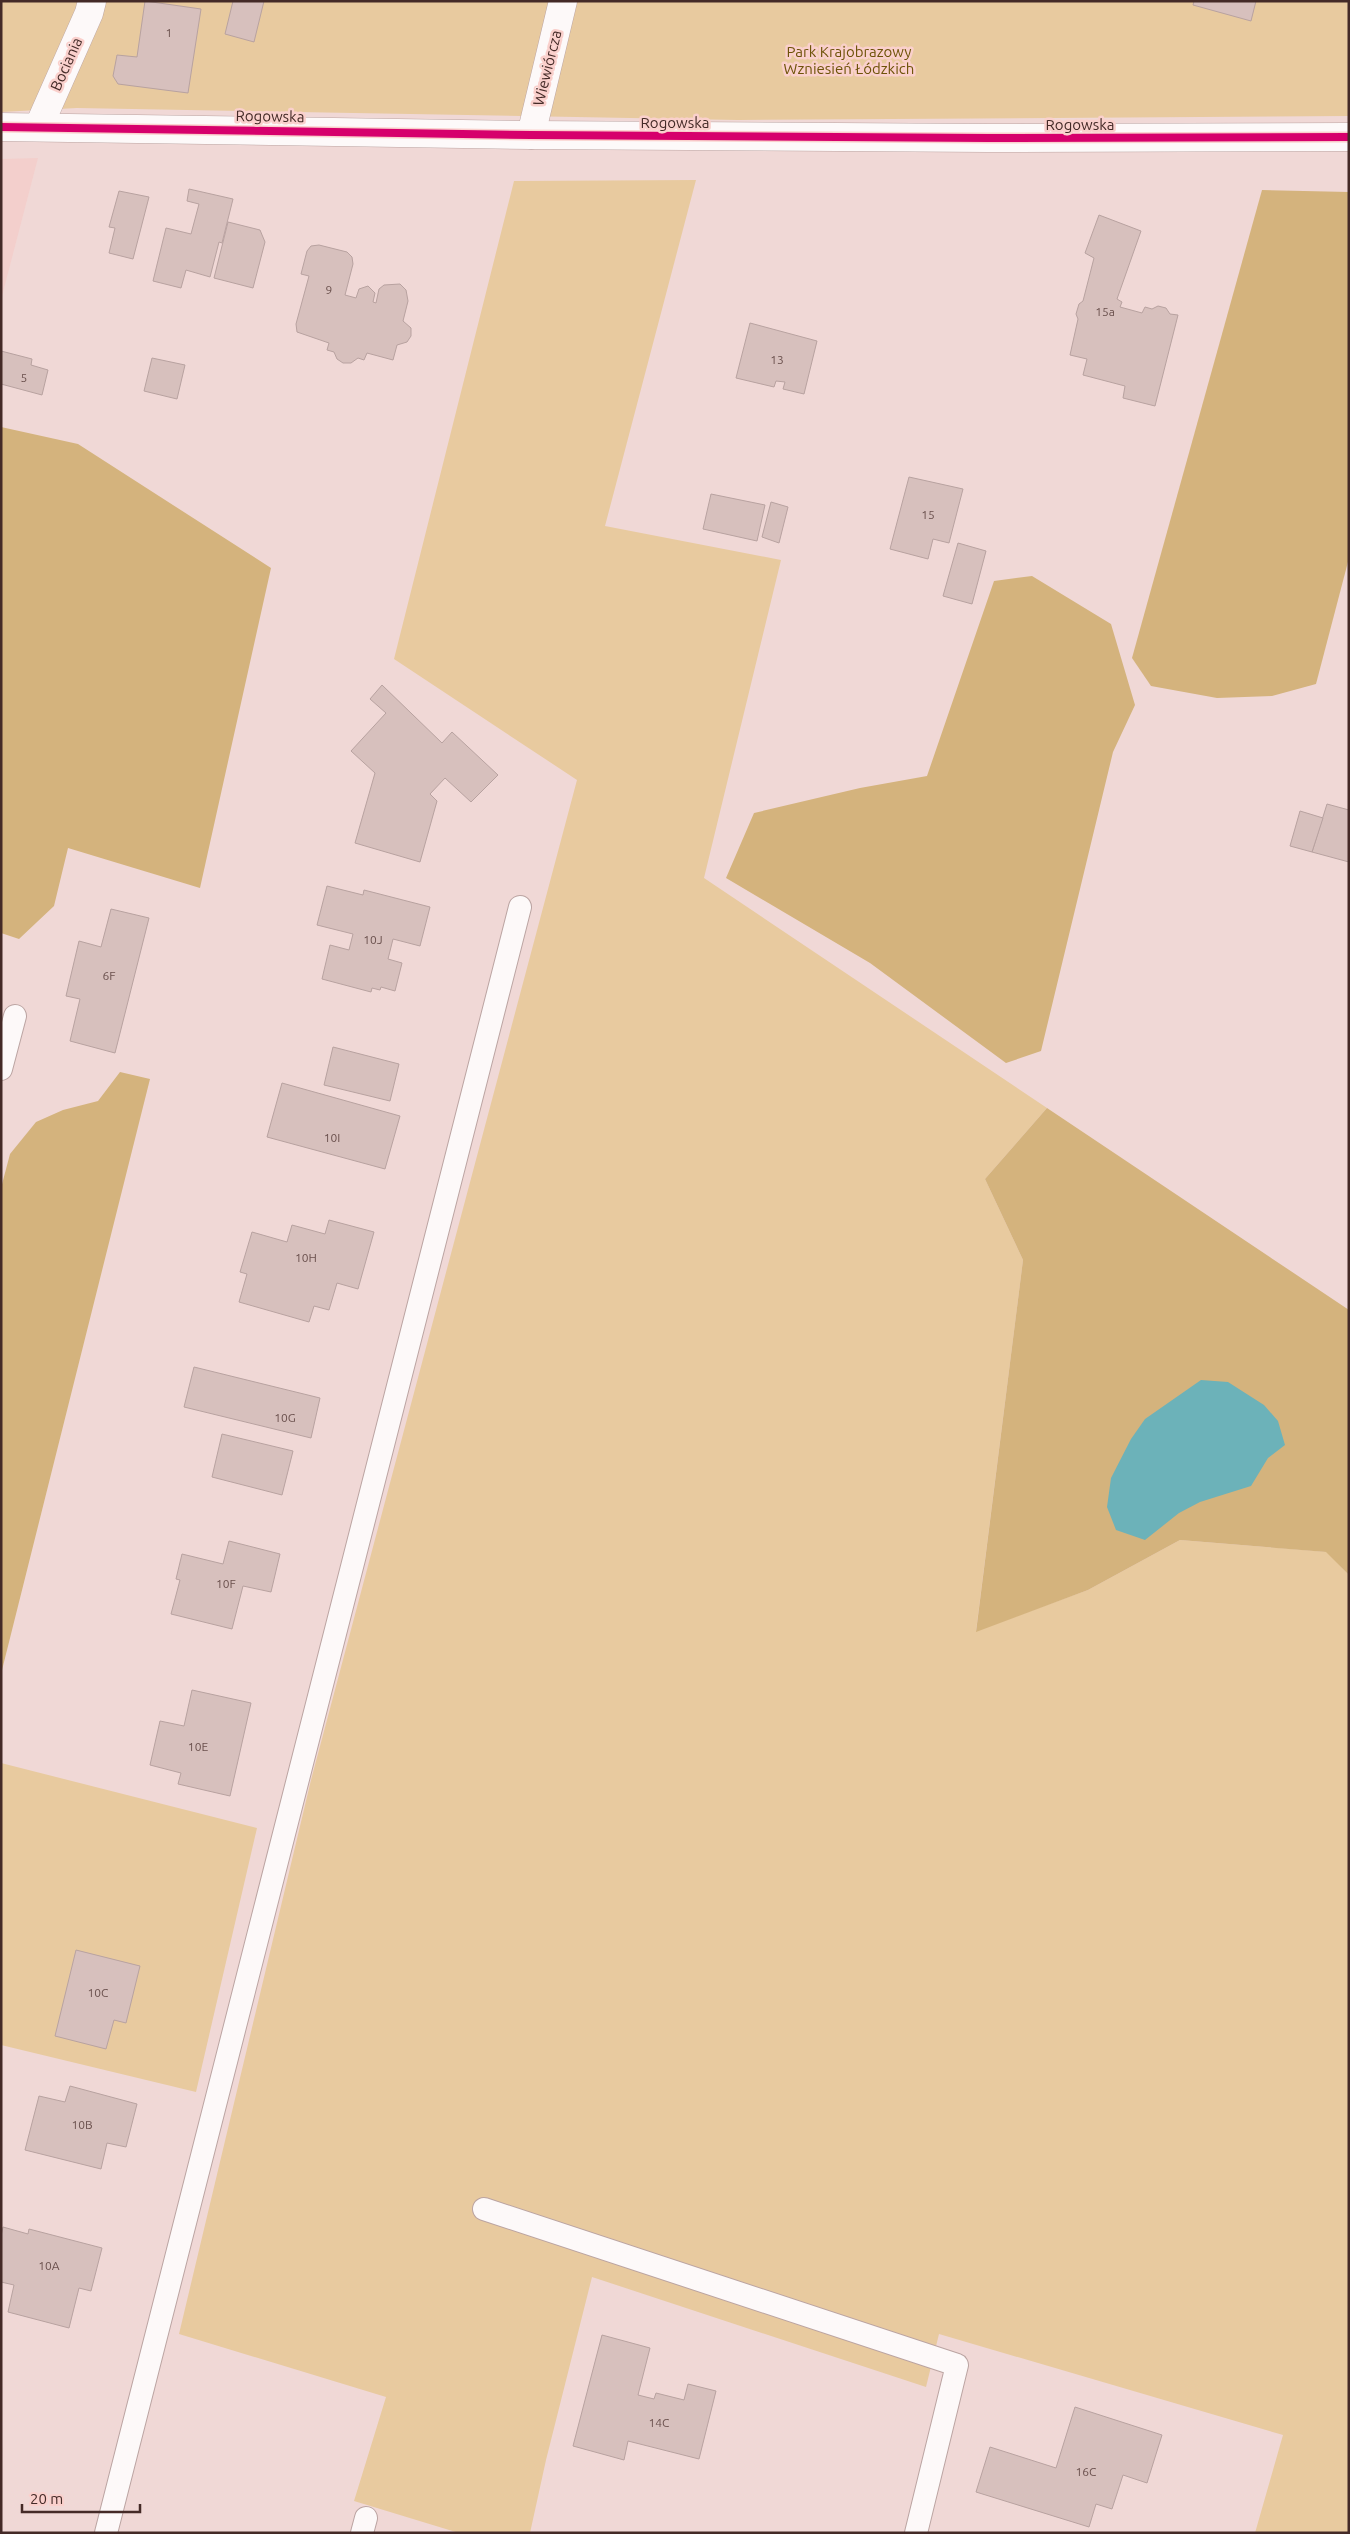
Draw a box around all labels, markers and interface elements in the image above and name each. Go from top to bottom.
house number: 1 [166,26,172,39]
street label: Wiewiórcza [529,28,565,108]
street label: Bociania [47,35,85,93]
park label: Park Krajobrazowy Wzniesień Łódzkich [784,43,914,77]
street label: Rogowska [235,107,305,125]
street label: Rogowska [641,114,709,131]
street label: Rogowska [1046,116,1114,133]
house number: 9 [326,283,332,296]
house number: 15a [1095,305,1115,318]
house number: 13 [770,353,784,366]
house number: 5 [21,371,27,384]
house number: 15 [921,508,935,521]
house number: 10J [363,933,383,946]
house number: 6F [102,969,116,982]
house number: 10I [324,1131,340,1144]
house number: 10H [295,1251,317,1264]
house number: 10G [274,1411,296,1424]
house number: 10F [216,1577,236,1590]
house number: 10E [188,1740,208,1753]
house number: 10C [88,1986,109,1999]
house number: 10B [71,2118,93,2131]
house number: 10A [38,2259,60,2272]
house number: 14C [649,2416,670,2429]
house number: 16C [1076,2465,1097,2478]
scale bar [22,2482,140,2514]
text: 20 m [30,2490,63,2507]

